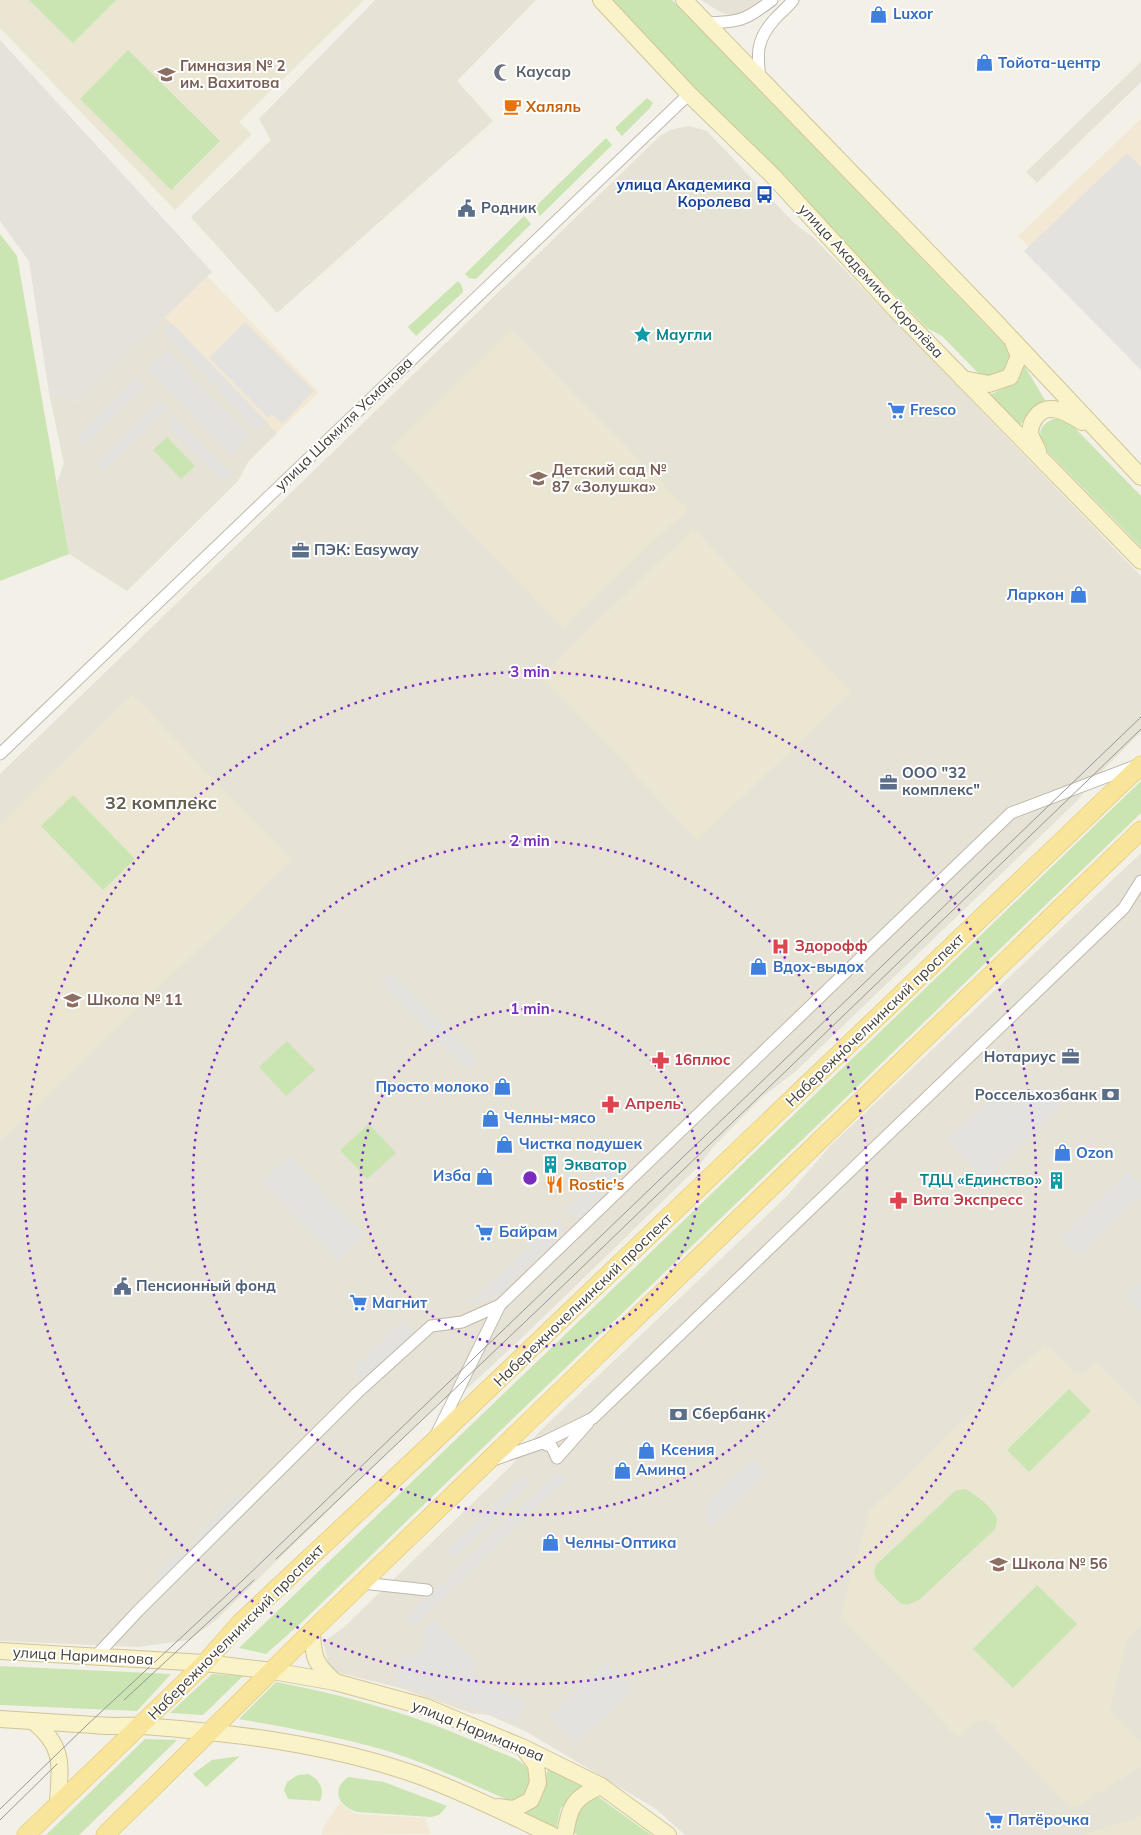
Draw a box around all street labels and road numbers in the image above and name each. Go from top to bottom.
street label: улица Академика Королёва [795,199,948,362]
street label: улица Шамиля Усманова [271,353,416,494]
street label: Набережночелнинский проспект [781,929,968,1110]
street label: Набережночелнинский проспект [489,1209,676,1390]
street label: Набережночелнинский проспект [144,1540,328,1724]
street label: улица Нариманова [12,1642,154,1669]
street label: улица Нариманова [409,1695,547,1766]

